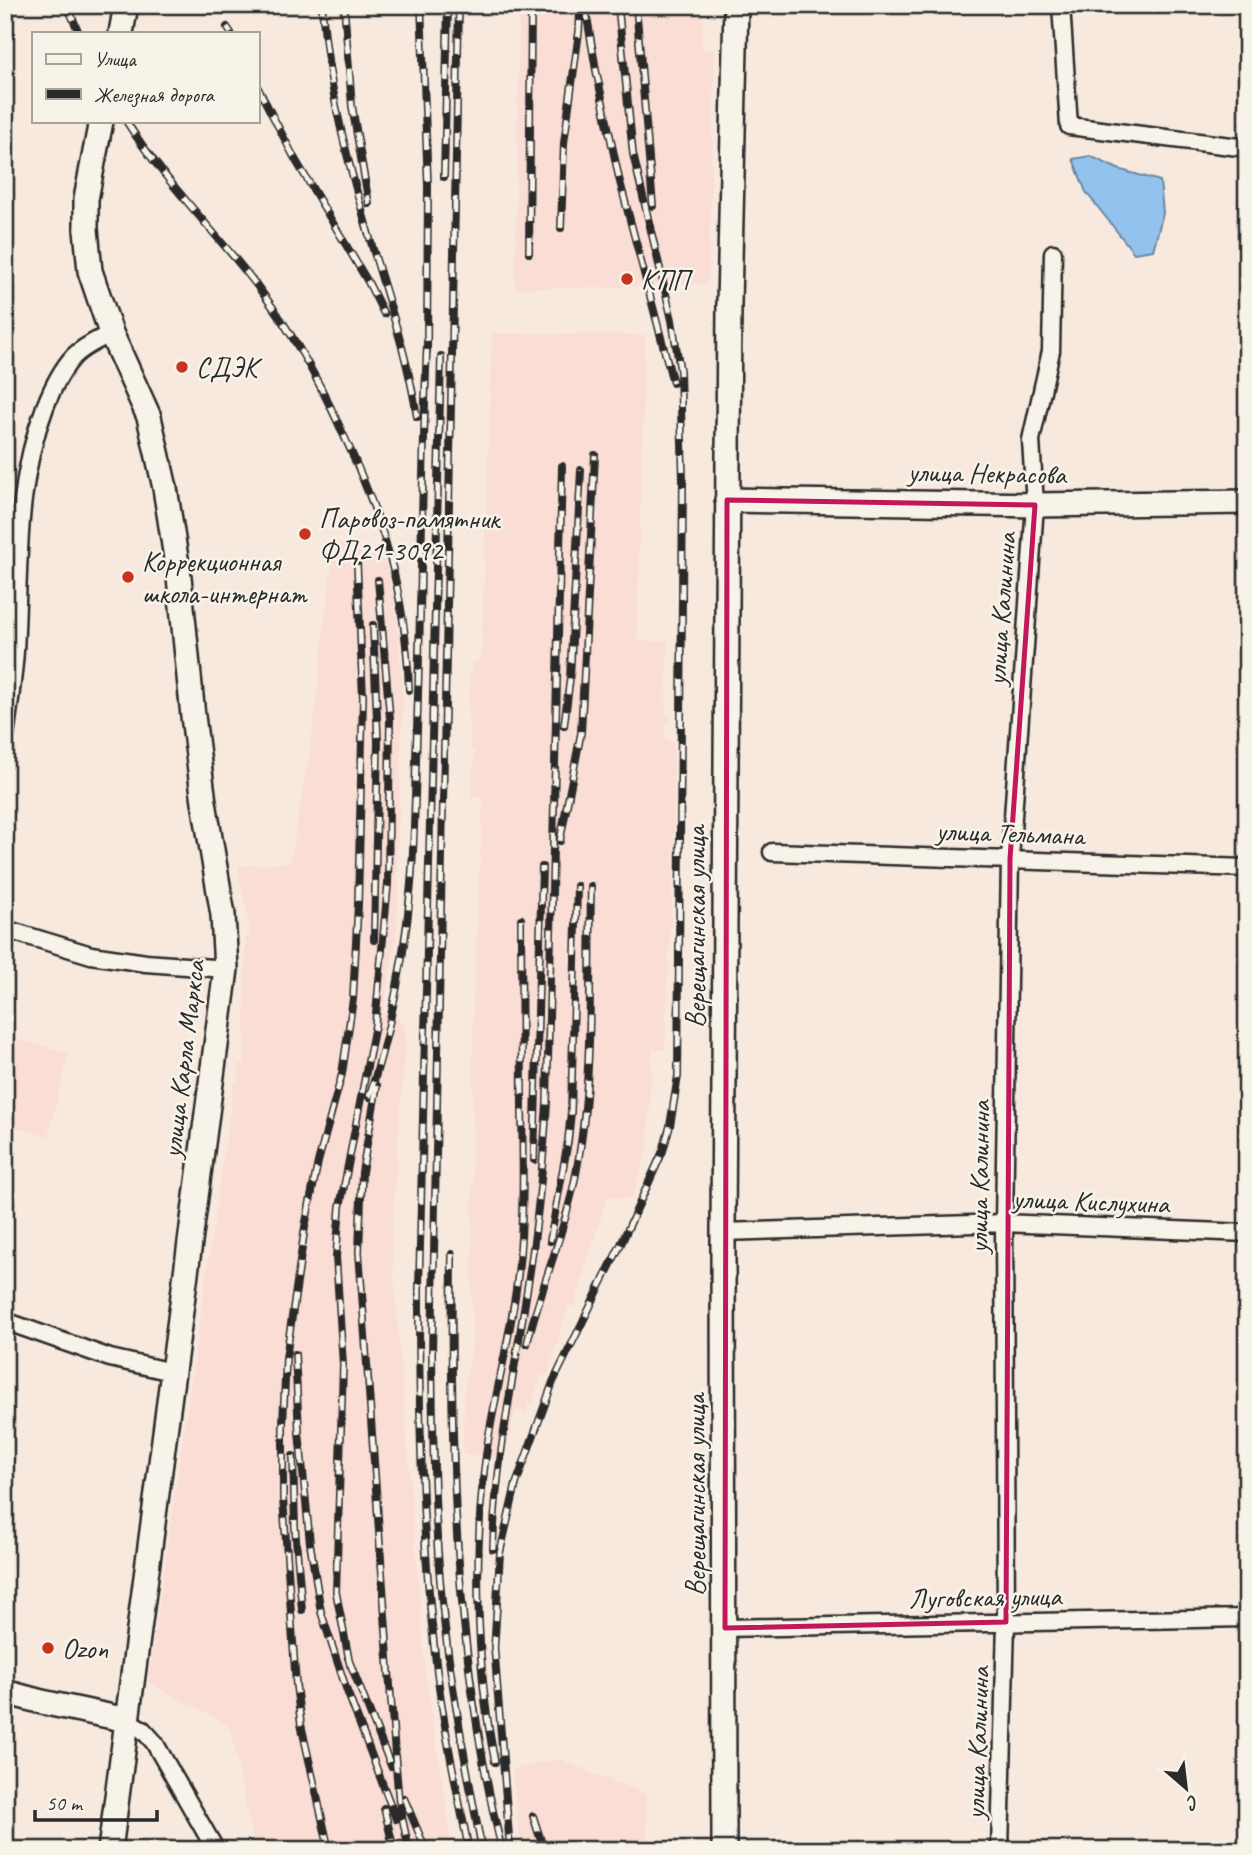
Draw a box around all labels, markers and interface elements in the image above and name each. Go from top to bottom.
legend [32,32,259,122]
text: Улица [94,46,137,72]
text: Железная дорога [94,82,215,108]
place label: КПП [641,262,694,297]
marker: КПП [619,271,635,287]
place label: СДЭК [196,350,263,385]
marker: СДЭК [174,359,190,375]
street label: улица Некрасова [906,454,1068,492]
place label: Паровоз-памятник ФД21-3092 [319,501,502,568]
marker: Паровоз-памятник ФД21-3092 [297,526,313,542]
street label: улица Калинина [978,530,1024,688]
place label: Коррекционная школа-интернат [142,544,308,611]
marker: Коррекционная школа-интернат [120,569,136,585]
street label: улица Тельмана [933,813,1087,853]
street label: Верещагинская улица [678,824,713,1028]
street label: улица Карла Маркса [153,956,213,1162]
street label: улица Калинина [960,1099,998,1256]
street label: улица Кислухина [1010,1181,1172,1221]
street label: Верещагинская улица [678,1392,713,1596]
street label: Луговская улица [908,1578,1063,1616]
place label: Ozon [62,1631,108,1666]
marker: Ozon [40,1640,56,1656]
street label: улица Калинина [957,1664,997,1822]
north arrow [1150,1754,1220,1824]
scale bar [35,1778,158,1822]
text: С [1181,1789,1203,1816]
text: 50 m [46,1790,84,1816]

